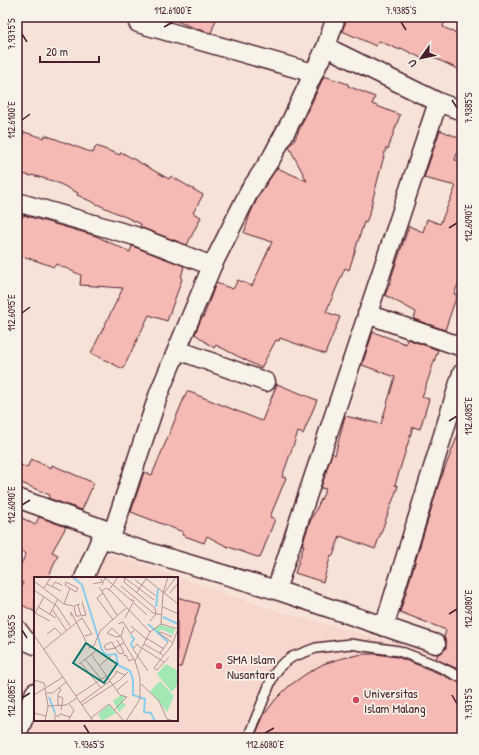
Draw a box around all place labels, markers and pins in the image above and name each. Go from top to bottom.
place label: SMA Islam Nusantara [227,650,276,683]
marker: SMA Islam Nusantara [214,661,224,671]
place label: Universitas Islam Malang [364,684,426,717]
marker: Universitas Islam Malang [351,695,361,705]

